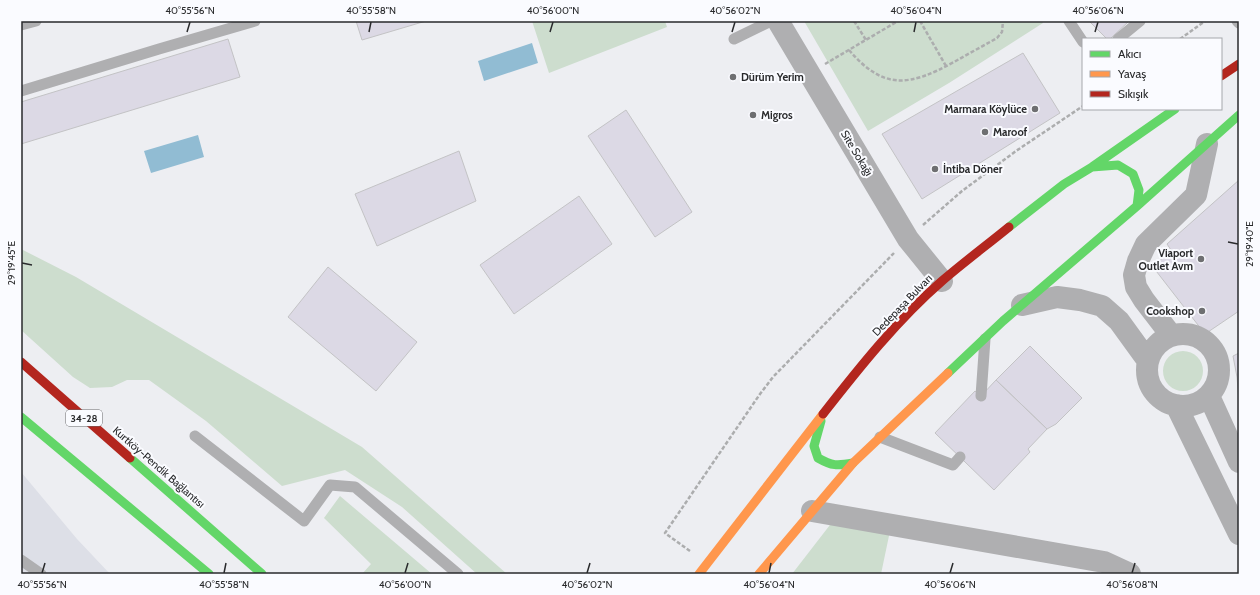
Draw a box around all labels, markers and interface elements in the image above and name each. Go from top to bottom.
text: 40°55'56"N [165,4,215,17]
text: 40°55'58"N [346,4,396,17]
text: 40°56'00"N [527,4,579,17]
text: 40°56'02"N [710,4,760,17]
text: 40°56'04"N [890,4,942,17]
text: 40°56'06"N [1072,4,1124,17]
legend [1082,38,1222,110]
text: Akıcı [1118,46,1141,61]
text: Yavaş [1117,66,1146,81]
place label: Dürüm Yerim [741,70,804,84]
marker: Dürüm Yerim [728,72,738,82]
text: Sıkışık [1118,86,1149,101]
place label: Marmara Köylüce [944,102,1027,116]
marker: Marmara Köylüce [1030,104,1040,114]
place label: Migros [761,108,793,122]
marker: Migros [748,110,758,120]
place label: Maroof [993,125,1028,139]
marker: Maroof [980,127,990,137]
street label: Site Sokağı [838,128,876,178]
place label: İntiba Döner [943,162,1003,176]
marker: İntiba Döner [930,164,940,174]
text: 29°19'40"E [1243,221,1256,267]
text: 29°19'45"E [5,240,18,285]
place label: Viaport Outlet Avm [1139,246,1193,273]
marker: Viaport Outlet Avm [1196,254,1206,264]
street label: Dedepaşa Bulvarı [869,271,935,339]
place label: Cookshop [1146,304,1194,318]
marker: Cookshop [1197,306,1207,316]
road number: 34-28 [66,410,102,426]
street label: Kurtköy-Pendik Bağlantısı [110,423,208,511]
text: 40°55'56"N [17,578,67,591]
text: 40°55'58"N [199,578,249,591]
text: 40°56'00"N [379,578,431,591]
text: 40°56'02"N [562,578,612,591]
text: 40°56'04"N [743,578,795,591]
text: 40°56'06"N [924,578,976,591]
text: 40°56'08"N [1106,578,1158,591]

